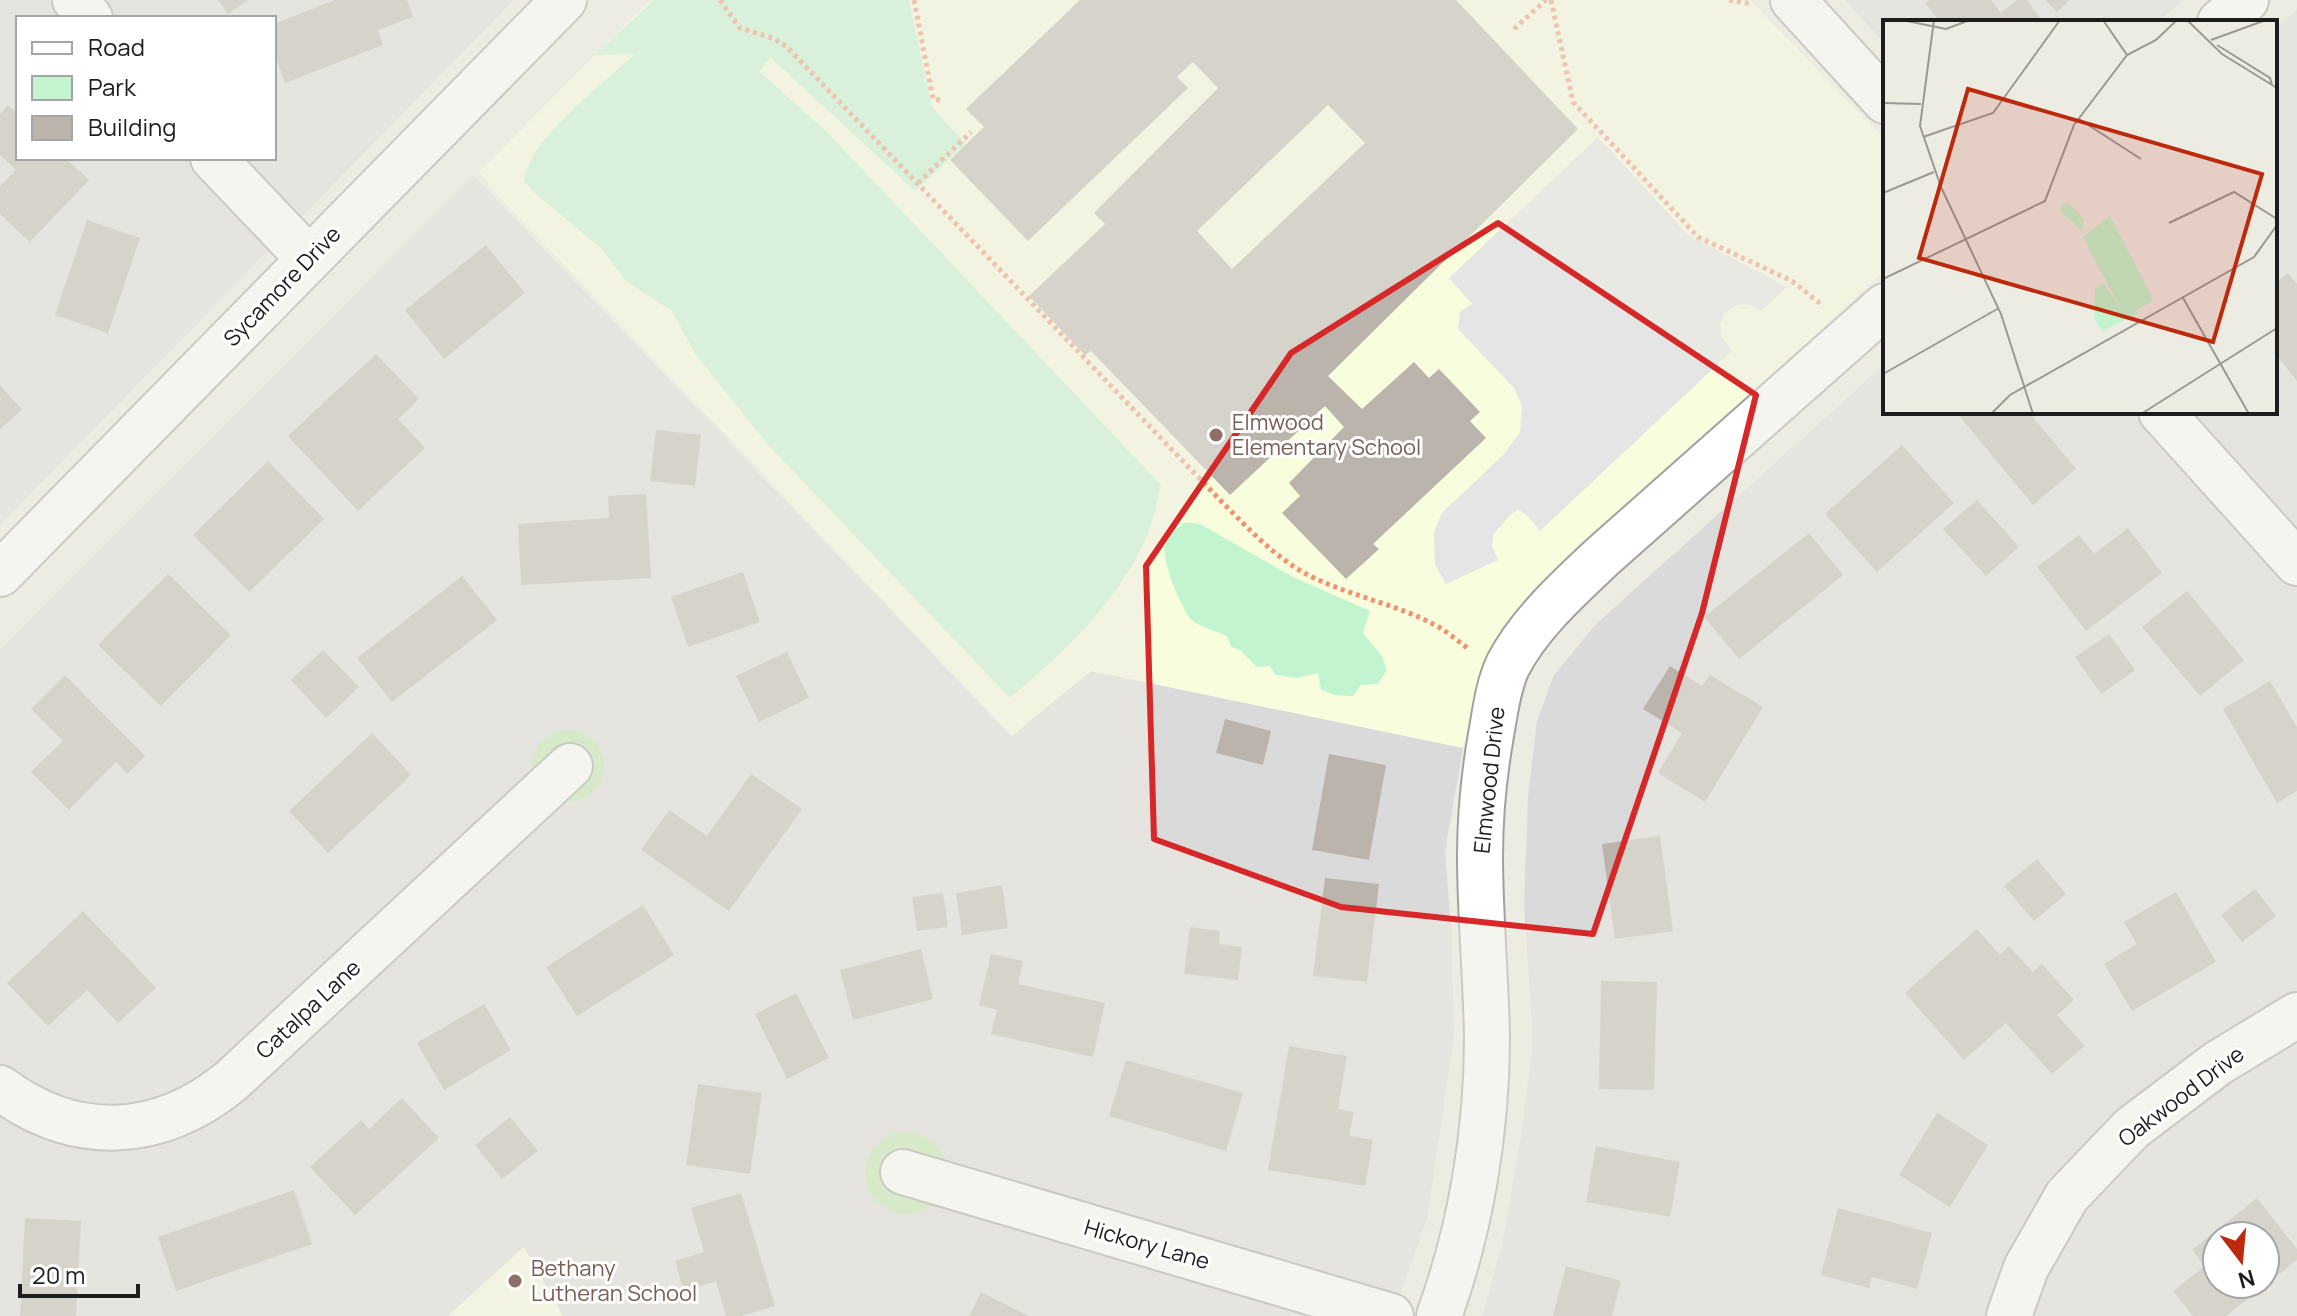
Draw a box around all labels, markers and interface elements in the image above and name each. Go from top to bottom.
legend [16,16,276,160]
inset map [1883,20,2277,414]
text: Road [88,30,145,63]
text: Park [88,70,137,103]
text: Building [88,110,176,143]
street label: Sycamore Drive [217,219,347,353]
place label: Elmwood Elementary School [1232,407,1421,462]
marker: Elmwood Elementary School [1207,426,1225,444]
street label: Elmwood Drive [1466,705,1512,855]
street label: Catalpa Lane [249,953,367,1065]
street label: Oakwood Drive [2112,1039,2250,1153]
street label: Hickory Lane [1081,1212,1213,1276]
north arrow [2201,1220,2281,1300]
scale bar [20,1248,138,1298]
place label: Bethany Lutheran School [531,1253,697,1308]
text: 20 m [32,1258,85,1291]
text: N [2235,1263,2258,1296]
marker: Bethany Lutheran School [506,1272,524,1290]

